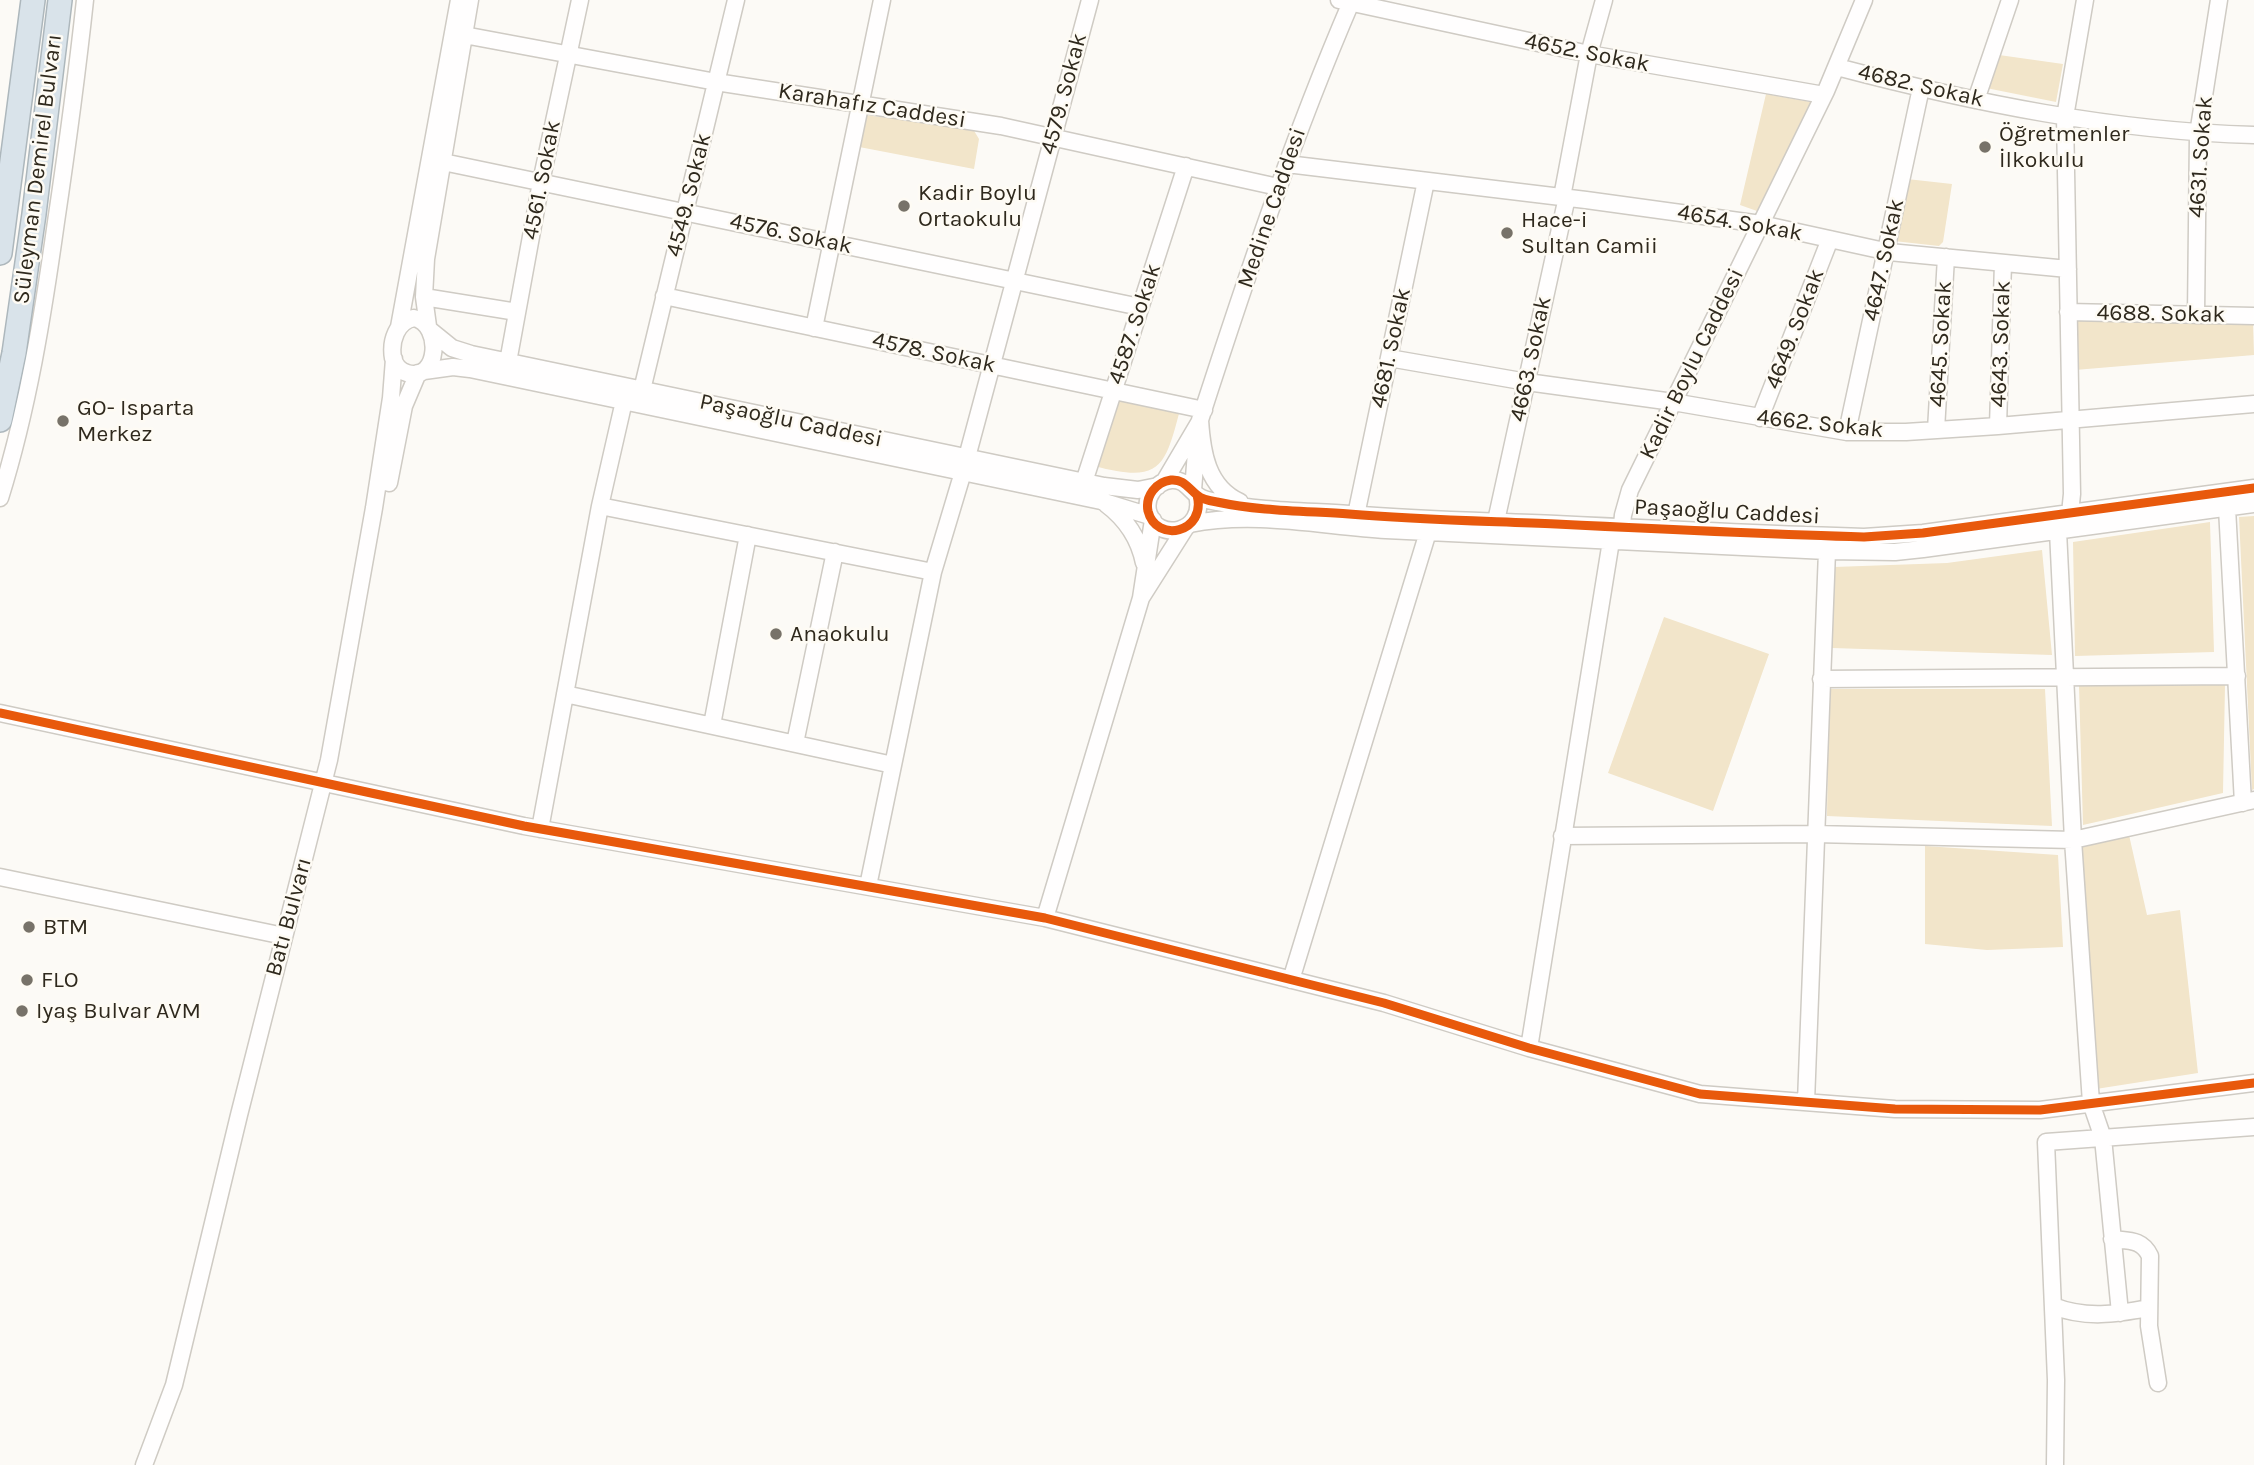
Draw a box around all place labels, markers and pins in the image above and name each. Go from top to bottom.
place label: Öğretmenler İlkokulu [1999,120,2129,174]
marker: Öğretmenler İlkokulu [1977,139,1993,155]
place label: Kadir Boylu Ortaokulu [918,179,1037,233]
marker: Kadir Boylu Ortaokulu [896,198,912,214]
place label: Hace-i Sultan Camii [1521,206,1658,260]
marker: Hace-i Sultan Camii [1499,225,1515,241]
place label: GO- Isparta Merkez [77,394,194,448]
marker: GO- Isparta Merkez [55,413,71,429]
place label: Anaokulu [790,620,890,648]
marker: Anaokulu [768,626,784,642]
place label: BTM [43,913,88,941]
marker: BTM [21,919,37,935]
place label: FLO [41,966,79,994]
marker: FLO [19,972,35,988]
place label: Iyaş Bulvar AVM [36,997,201,1025]
marker: Iyaş Bulvar AVM [14,1003,30,1019]

